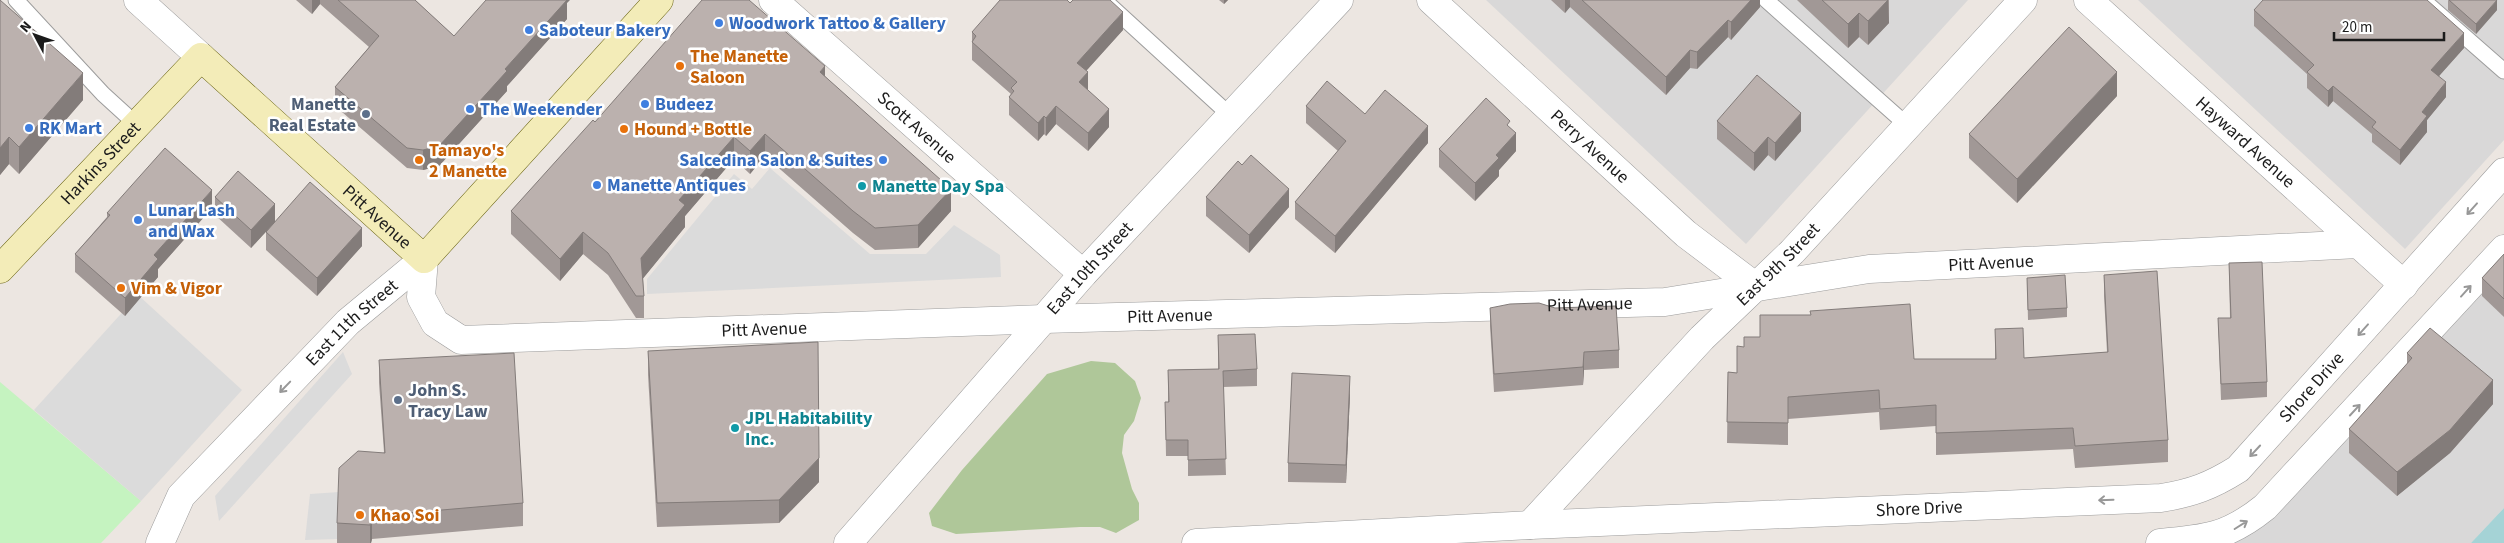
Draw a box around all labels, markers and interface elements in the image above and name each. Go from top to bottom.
north arrow [10,10,60,60]
scale bar [2334,10,2444,42]
place label: Woodwork Tattoo & Gallery [729,11,947,36]
text: N [15,17,37,37]
marker: Woodwork Tattoo & Gallery [713,17,725,29]
text: 20 m [2342,17,2372,38]
place label: Saboteur Bakery [539,18,672,43]
marker: Saboteur Bakery [523,24,535,36]
place label: The Manette Saloon [690,44,788,90]
marker: The Manette Saloon [674,60,686,72]
street label: Scott Avenue [872,86,962,169]
street label: Hayward Avenue [2190,91,2300,194]
place label: Manette Real Estate [269,92,356,138]
place label: Budeez [655,92,713,117]
place label: The Weekender [480,97,603,122]
marker: Budeez [639,98,651,110]
marker: The Weekender [464,103,476,115]
street label: Perry Avenue [1545,104,1635,189]
marker: Manette Real Estate [360,108,372,120]
place label: RK Mart [39,116,102,141]
street label: Harkins Street [55,116,147,211]
place label: Hound + Bottle [634,117,752,142]
marker: RK Mart [23,122,35,134]
marker: Hound + Bottle [618,123,630,135]
place label: Tamayo's 2 Manette [429,138,507,184]
place label: Salcedina Salon & Suites [679,148,873,173]
marker: Tamayo's 2 Manette [413,154,425,166]
marker: Salcedina Salon & Suites [877,154,889,166]
place label: Manette Antiques [607,173,746,198]
place label: Manette Day Spa [872,174,1004,199]
street label: Pitt Avenue [337,179,417,255]
marker: Manette Antiques [591,179,603,191]
marker: Manette Day Spa [856,180,868,192]
place label: Lunar Lash and Wax [148,198,235,244]
one-way arrow [2466,202,2477,215]
marker: Lunar Lash and Wax [132,214,144,226]
street label: East 10th Street [1041,216,1139,320]
street label: East 9th Street [1731,217,1826,312]
street label: Pitt Avenue [1948,249,2034,278]
street label: East 11th Street [300,274,404,372]
place label: Vim & Vigor [130,276,223,301]
marker: Vim & Vigor [115,282,127,294]
one-way arrow [2460,284,2472,297]
street label: Pitt Avenue [1547,291,1633,318]
street label: Pitt Avenue [1127,302,1213,330]
street label: Pitt Avenue [721,316,807,344]
one-way arrow [2358,324,2369,337]
street label: Shore Drive [2273,347,2350,428]
place label: John S. Tracy Law [408,378,488,424]
one-way arrow [279,381,291,394]
marker: John S. Tracy Law [392,394,404,406]
one-way arrow [2349,404,2361,417]
place label: JPL Habitability Inc. [745,406,873,452]
marker: JPL Habitability Inc. [729,422,741,434]
one-way arrow [2249,444,2261,457]
street label: Shore Drive [1875,494,1963,523]
one-way arrow [2099,496,2115,505]
place label: Khao Soi [370,503,439,528]
marker: Khao Soi [354,509,366,521]
one-way arrow [2234,520,2248,530]

